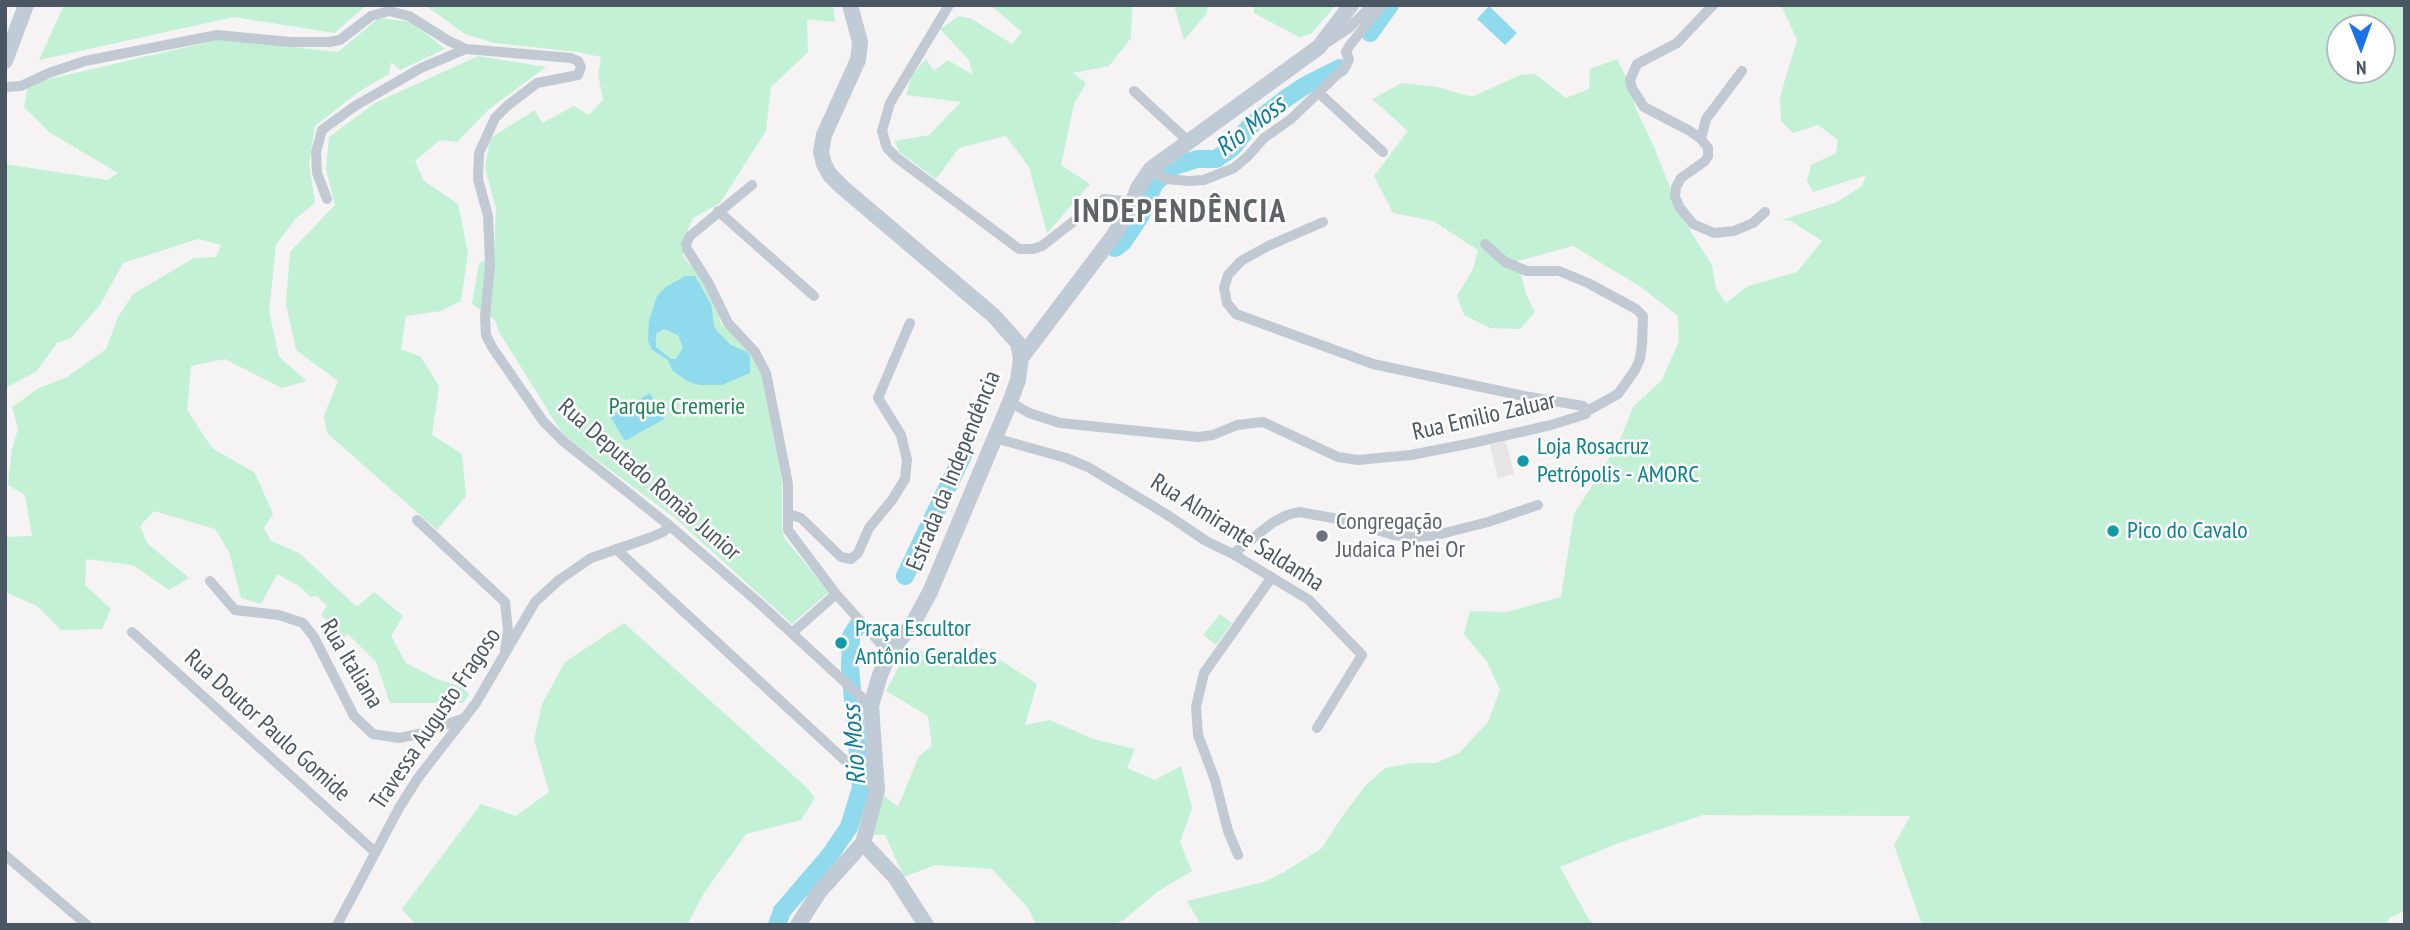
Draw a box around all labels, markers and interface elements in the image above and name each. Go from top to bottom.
north arrow [2326,14,2396,84]
text: N [2356,56,2367,80]
water label: Rio Moss [1210,90,1292,164]
district label: INDEPENDÊNCIA [1074,194,1286,232]
street label: Estrada da Independência [901,367,1007,575]
street label: Rua Emilio Zaluar [1410,387,1558,447]
street label: Rua Deputado Romão Junior [552,393,746,567]
park label: Parque Cremerie [609,393,745,421]
place label: Loja Rosacruz Petrópolis - AMORC [1537,433,1699,489]
marker: Loja Rosacruz Petrópolis - AMORC [1515,453,1531,469]
street label: Rua Almirante Saldanha [1145,468,1329,598]
place label: Congregação Judaica P'nei Or [1336,508,1465,564]
place label: Pico do Cavalo [2127,517,2248,545]
marker: Pico do Cavalo [2105,523,2121,539]
marker: Congregação Judaica P'nei Or [1314,528,1330,544]
street label: Rua Italiana [313,614,389,714]
place label: Praça Escultor Antônio Geraldes [855,615,997,671]
street label: Travessa Augusto Fragoso [365,623,507,815]
marker: Praça Escultor Antônio Geraldes [833,635,849,651]
street label: Rua Doutor Paulo Gomide [178,644,356,808]
water label: Rio Moss [837,704,873,786]

